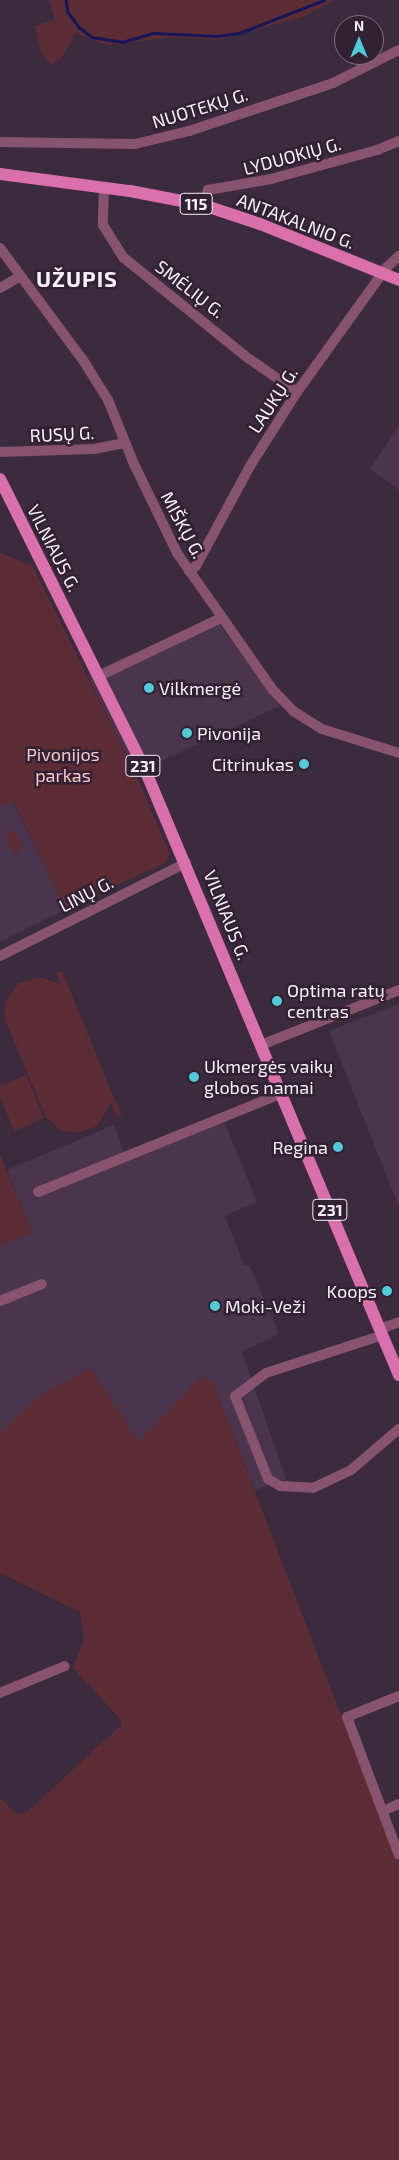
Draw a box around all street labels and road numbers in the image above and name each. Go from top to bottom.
street label: NUOTEKŲ G. [149,83,251,133]
street label: LYDUOKIŲ G. [241,133,343,179]
street label: ANTAKALNIO G. [234,189,358,253]
road number: 115 [178,190,214,218]
street label: SMĖLIŲ G. [151,255,229,323]
street label: LAUKŲ G. [244,363,302,437]
street label: RUSŲ G. [29,422,95,446]
street label: MIŠKŲ G. [156,488,210,562]
street label: VILNIAUS G. [23,501,85,595]
road number: 231 [124,752,162,779]
street label: VILNIAUS G. [199,867,255,963]
street label: LINŲ G. [55,871,117,917]
road number: 231 [311,1196,349,1224]

